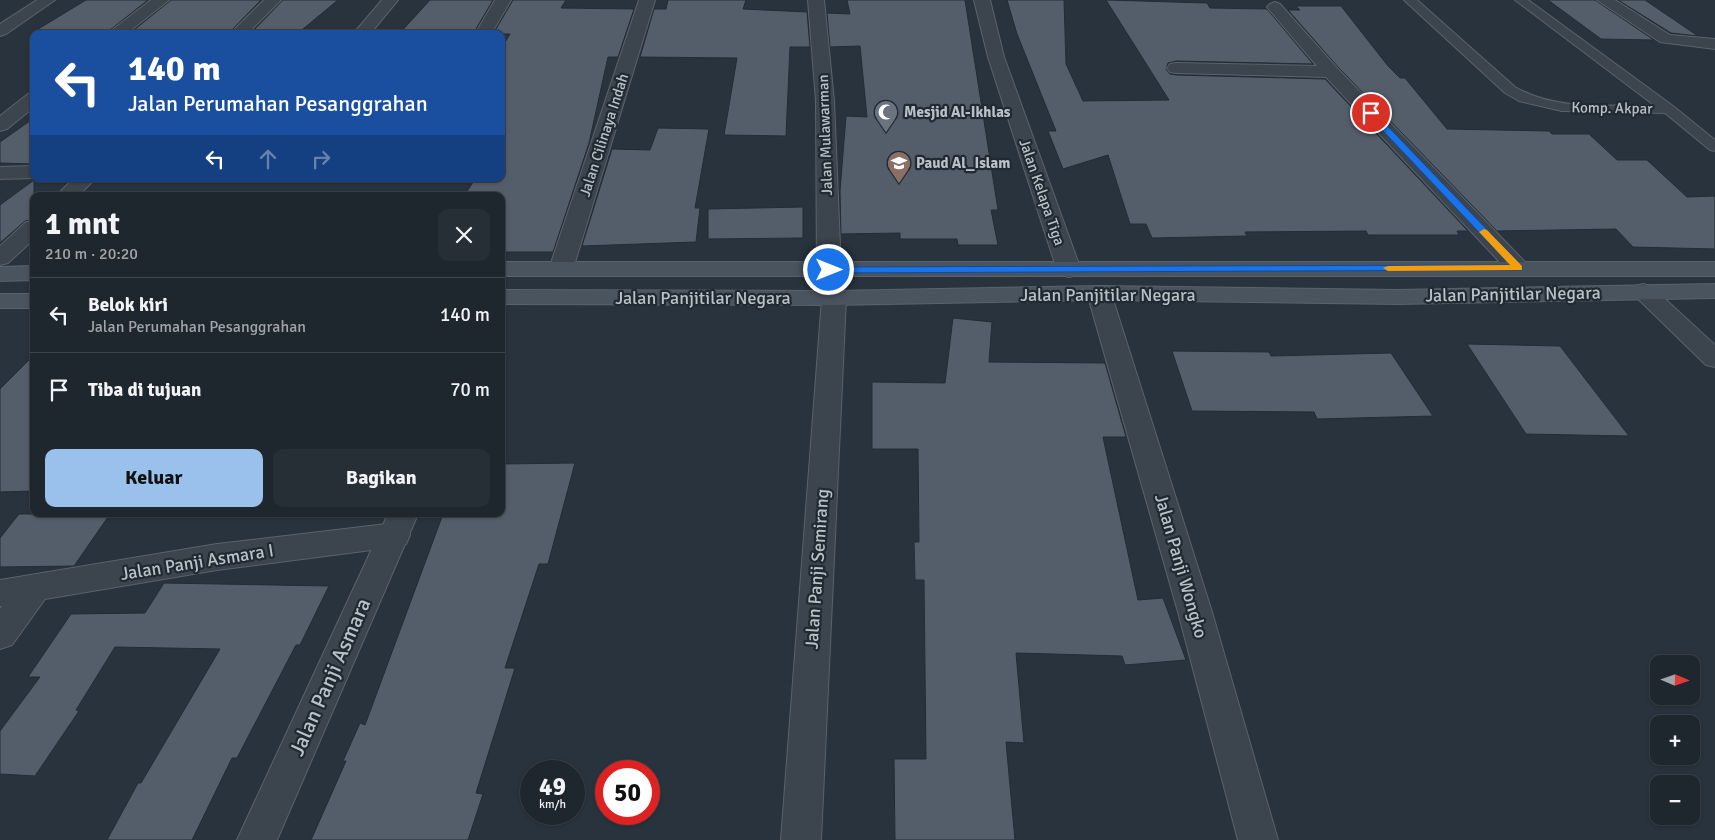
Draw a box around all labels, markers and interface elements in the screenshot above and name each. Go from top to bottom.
text: 140 m [128,47,221,90]
icon: left [45,50,110,115]
street label: Jalan Cilinaya Indah [576,71,632,199]
street label: Jalan Mulawarman [814,74,836,196]
text: Jalan Perumahan Pesanggrahan [128,90,428,117]
pin [1350,92,1392,134]
street label: Komp. Akpar [1571,98,1653,118]
mosque icon: Mesjid Al-Ikhlas [873,99,899,133]
icon: arrive [1357,99,1385,127]
place label: Mesjid Al-Ikhlas [904,103,1011,121]
street label: Jalan Kelapa Tiga [1015,136,1069,248]
icon: left [201,145,229,173]
icon: ahead [254,145,282,173]
icon: right [307,145,335,173]
school or university icon: Paud Al_Islam [886,150,912,184]
place label: Paud Al_Islam [916,154,1010,172]
text: 1 mnt [45,206,120,243]
button: close [438,209,490,261]
position arrow [802,243,854,295]
text: 210 m · 20:20 [45,244,138,264]
street label: Jalan Panjitilar Negara [1425,281,1601,307]
street label: Jalan Panjitilar Negara [1020,284,1196,306]
street label: Jalan Panjitilar Negara [615,287,791,309]
text: Belok kiri [88,293,168,317]
icon: left [45,301,73,329]
text: 140 m [440,303,490,327]
text: Jalan Perumahan Pesanggrahan [88,317,306,337]
icon: arrive [45,376,73,404]
text: Tiba di tujuan [88,378,201,402]
text: 70 m [450,378,490,402]
button: Keluar [45,449,263,507]
button: Bagikan [273,449,490,507]
street label: Jalan Panji Semirang [800,488,834,650]
street label: Jalan Panji Wongko [1150,491,1212,641]
street label: Jalan Panji Asmara I [119,539,275,585]
street label: Jalan Panji Asmara [284,594,376,760]
north arrow [1650,655,1700,705]
map controls [1650,655,1700,825]
button: + [1650,715,1700,765]
speed limit sign: 50 [595,760,660,825]
text: 49 [539,771,566,802]
button: − [1650,775,1700,825]
text: km/h [539,797,566,812]

